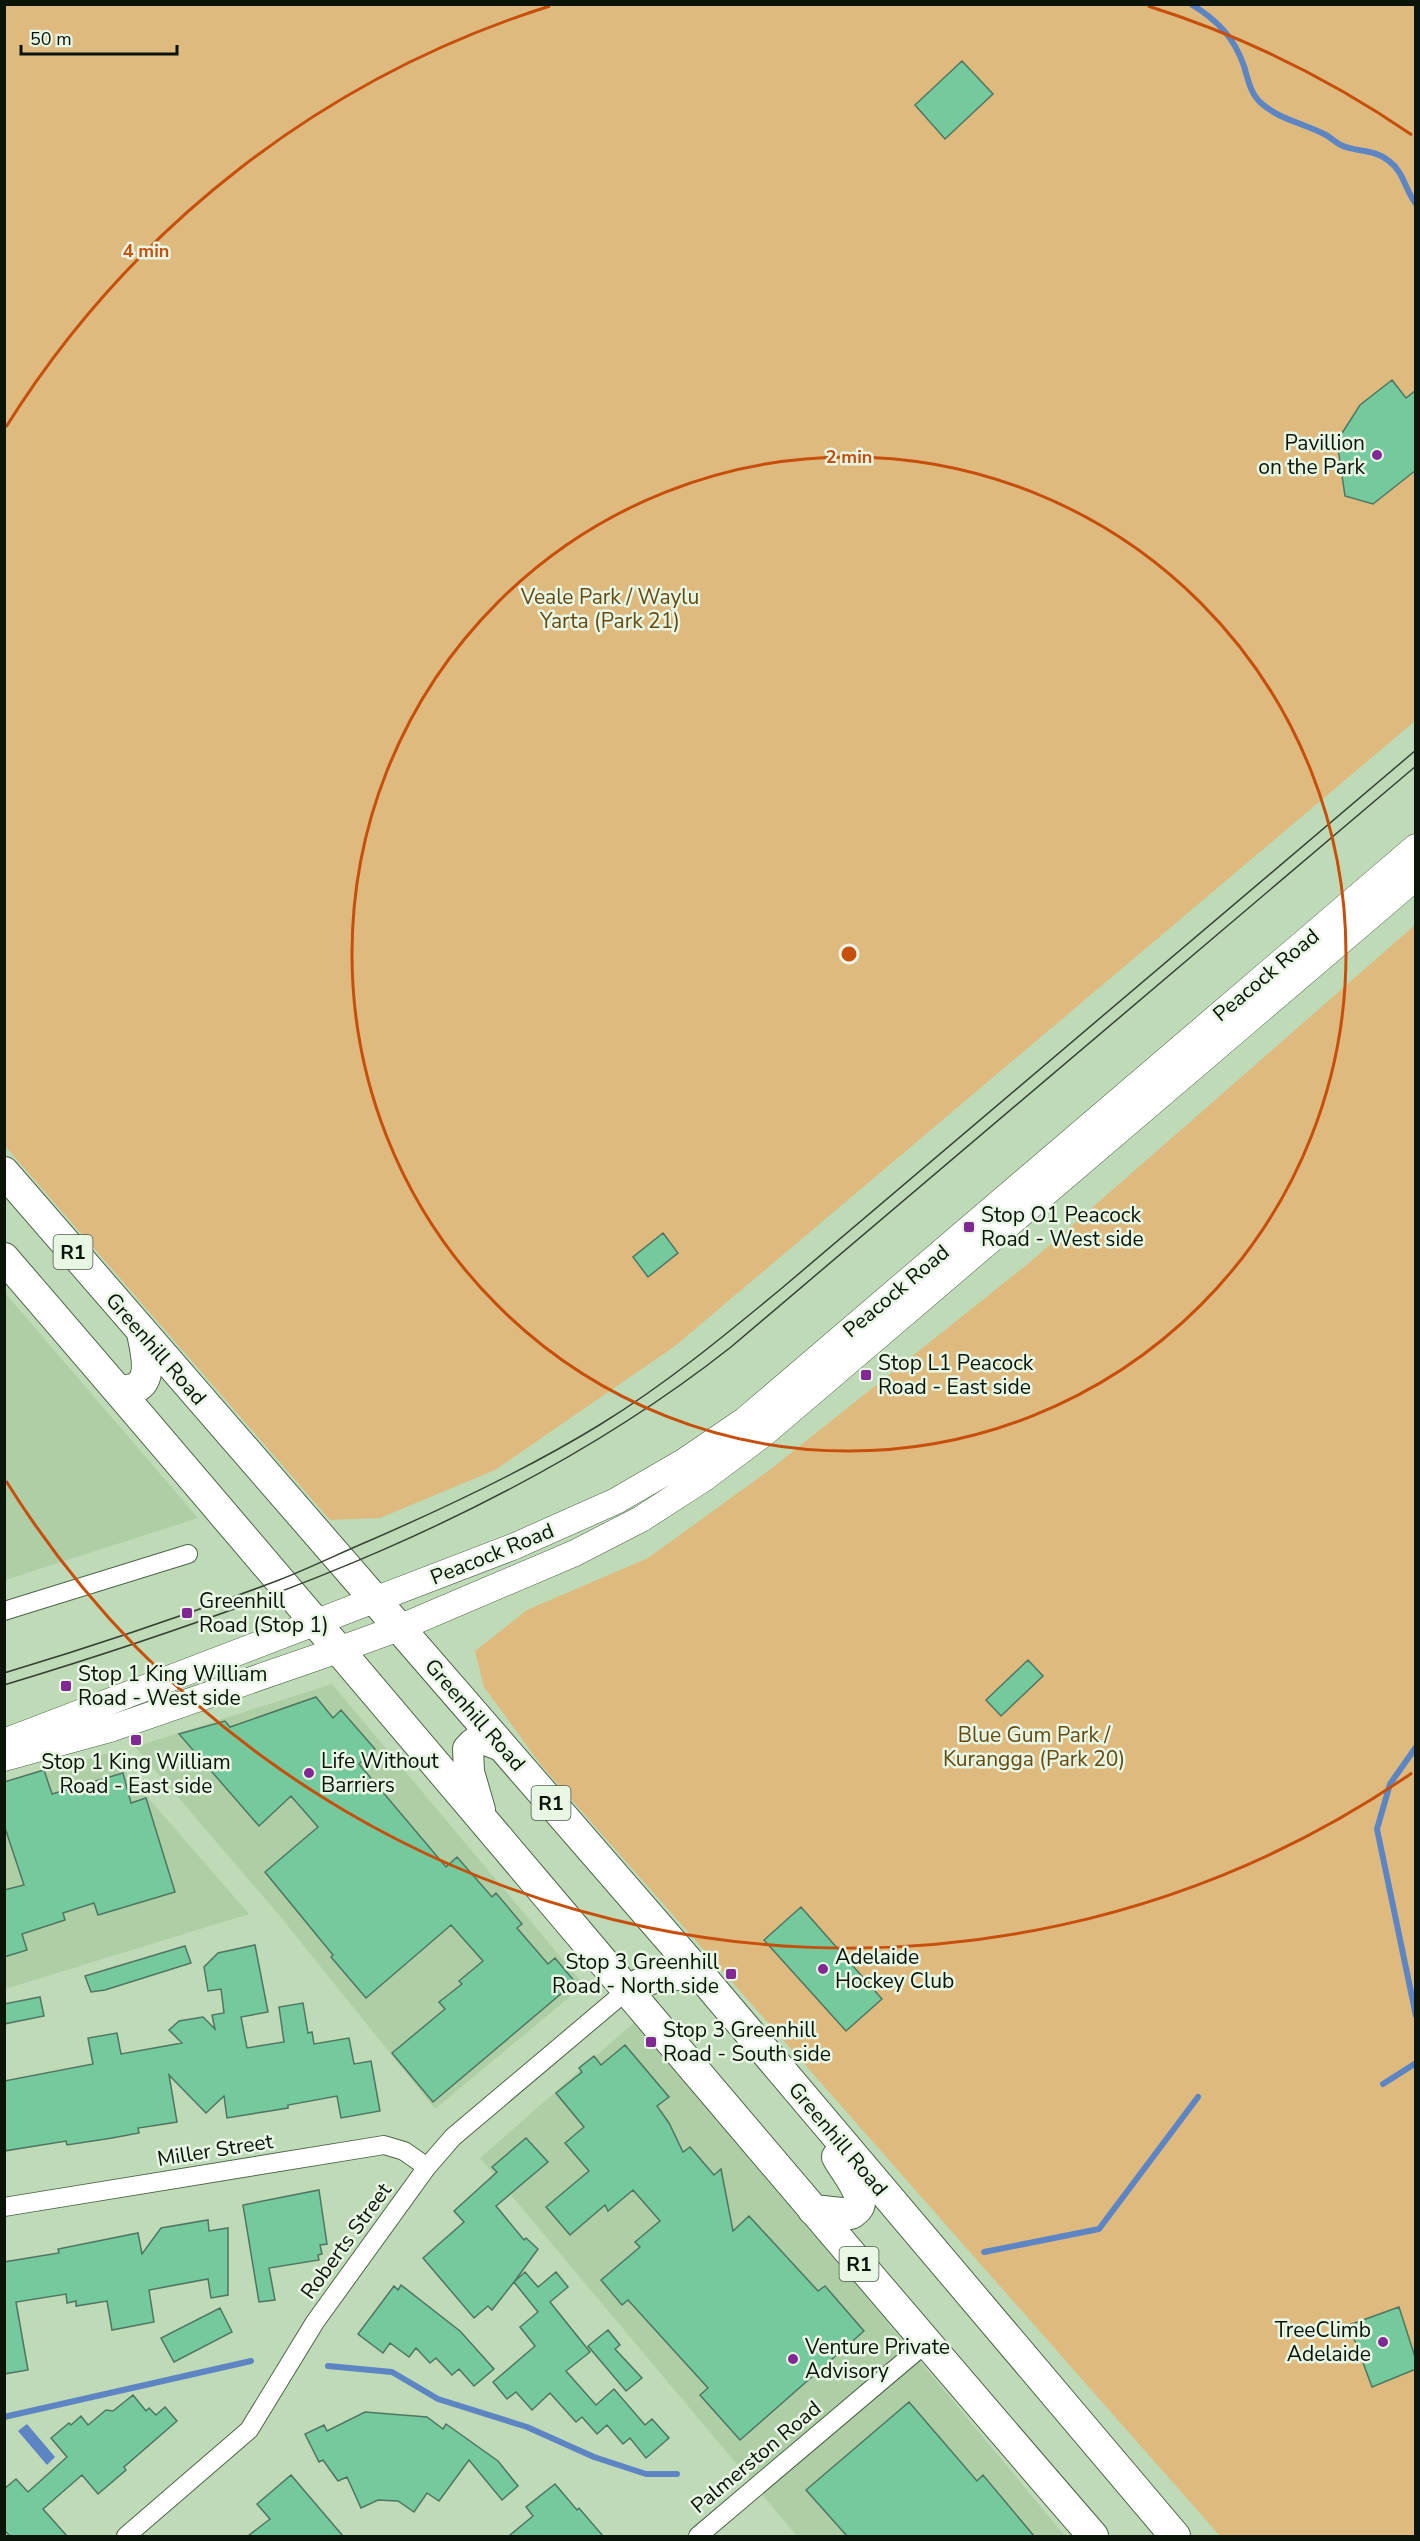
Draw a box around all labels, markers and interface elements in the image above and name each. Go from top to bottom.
scale bar [21,18,177,56]
text: 50 m [30,27,72,51]
text: 4 min [123,239,169,263]
place label: Pavillion on the Park [1258,429,1365,481]
text: 2 min [826,445,872,469]
marker: Pavillion on the Park [1370,448,1384,462]
park label: Veale Park / Waylu Yarta (Park 21) [520,583,699,635]
street label: Peacock Road [1207,922,1325,1028]
centre of rings [839,944,859,964]
place label: Stop O1 Peacock Road - West side [981,1201,1144,1253]
marker: Stop O1 Peacock Road - West side [962,1220,976,1234]
road number: R1 [54,1235,92,1269]
street label: Peacock Road [837,1238,955,1344]
street label: Greenhill Road [99,1287,213,1411]
place label: Stop L1 Peacock Road - East side [878,1349,1034,1401]
marker: Stop L1 Peacock Road - East side [859,1368,873,1382]
street label: Peacock Road [426,1517,558,1591]
place label: Greenhill Road (Stop 1) [199,1587,329,1639]
marker: Greenhill Road (Stop 1) [180,1606,194,1620]
street label: Greenhill Road [418,1653,532,1777]
place label: Stop 1 King William Road - West side [78,1660,267,1712]
marker: Stop 1 King William Road - West side [59,1679,73,1693]
park label: Blue Gum Park / Kurangga (Park 20) [943,1721,1125,1773]
marker: Stop 1 King William Road - East side [129,1733,143,1747]
place label: Life Without Barriers [321,1747,439,1799]
place label: Stop 1 King William Road - East side [41,1748,231,1800]
marker: Life Without Barriers [302,1766,316,1780]
road number: R1 [532,1786,570,1820]
place label: Adelaide Hockey Club [835,1943,954,1995]
place label: Stop 3 Greenhill Road - North side [552,1948,720,2000]
marker: Adelaide Hockey Club [816,1962,830,1976]
marker: Stop 3 Greenhill Road - North side [724,1967,738,1981]
place label: Stop 3 Greenhill Road - South side [663,2016,831,2068]
marker: Stop 3 Greenhill Road - South side [644,2035,658,2049]
street label: Greenhill Road [782,2076,894,2202]
street label: Miller Street [155,2127,275,2173]
street label: Roberts Street [294,2177,398,2305]
road number: R1 [840,2247,878,2281]
place label: TreeClimb Adelaide [1275,2316,1371,2368]
place label: Venture Private Advisory [804,2333,950,2385]
marker: TreeClimb Adelaide [1376,2335,1390,2349]
marker: Venture Private Advisory [786,2352,800,2366]
street label: Palmerston Road [685,2394,827,2520]

